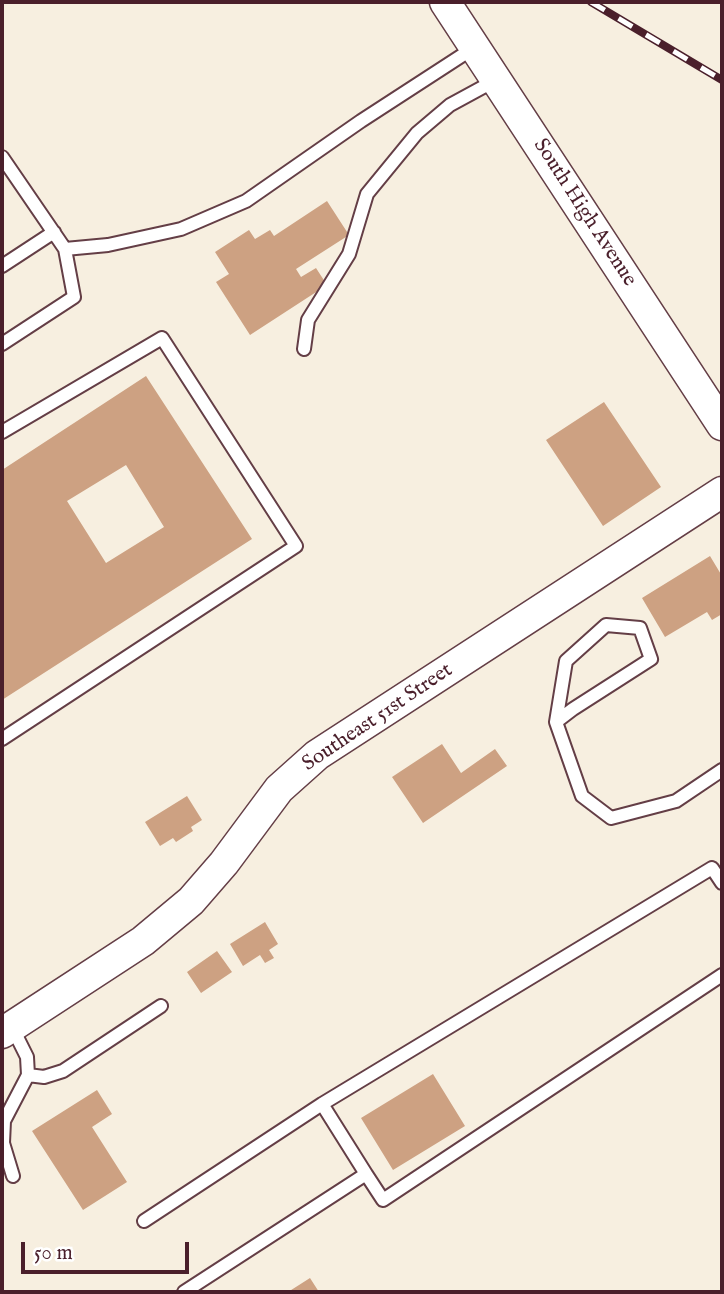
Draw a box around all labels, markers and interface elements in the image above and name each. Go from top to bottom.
street label: South High Avenue [527,134,641,292]
street label: Southeast 51st Street [298,658,458,778]
scale bar [24,1228,192,1272]
text: 50 m [34,1240,73,1267]

